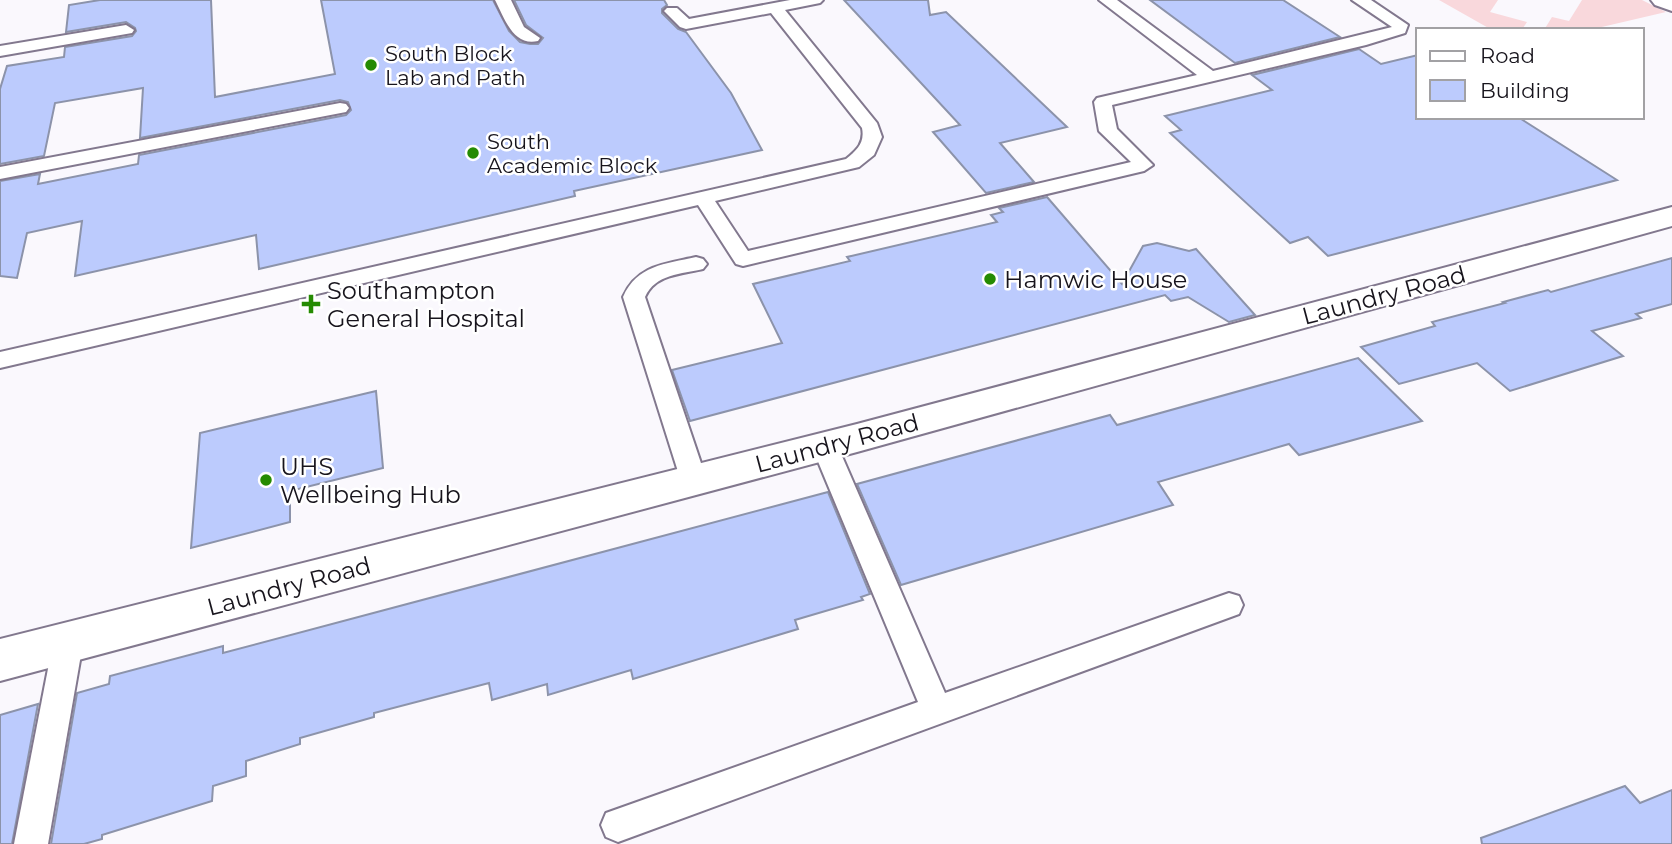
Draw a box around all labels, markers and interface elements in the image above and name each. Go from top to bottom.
legend [1416,28,1644,119]
place label: South Block Lab and Path [385,41,526,90]
text: Road [1480,43,1535,68]
marker: South Block Lab and Path [363,57,379,73]
text: Building [1480,78,1570,103]
place label: South Academic Block [487,129,658,178]
marker: South Academic Block [465,145,481,161]
street label: Laundry Road [1299,259,1469,331]
place label: Hamwic House [1004,265,1187,294]
marker: Hamwic House [982,271,998,287]
place label: Southampton General Hospital [327,276,525,333]
marker: Southampton General Hospital [301,294,321,314]
street label: Laundry Road [752,407,922,479]
place label: UHS Wellbeing Hub [280,452,461,509]
marker: UHS Wellbeing Hub [258,472,274,488]
street label: Laundry Road [204,550,374,622]

